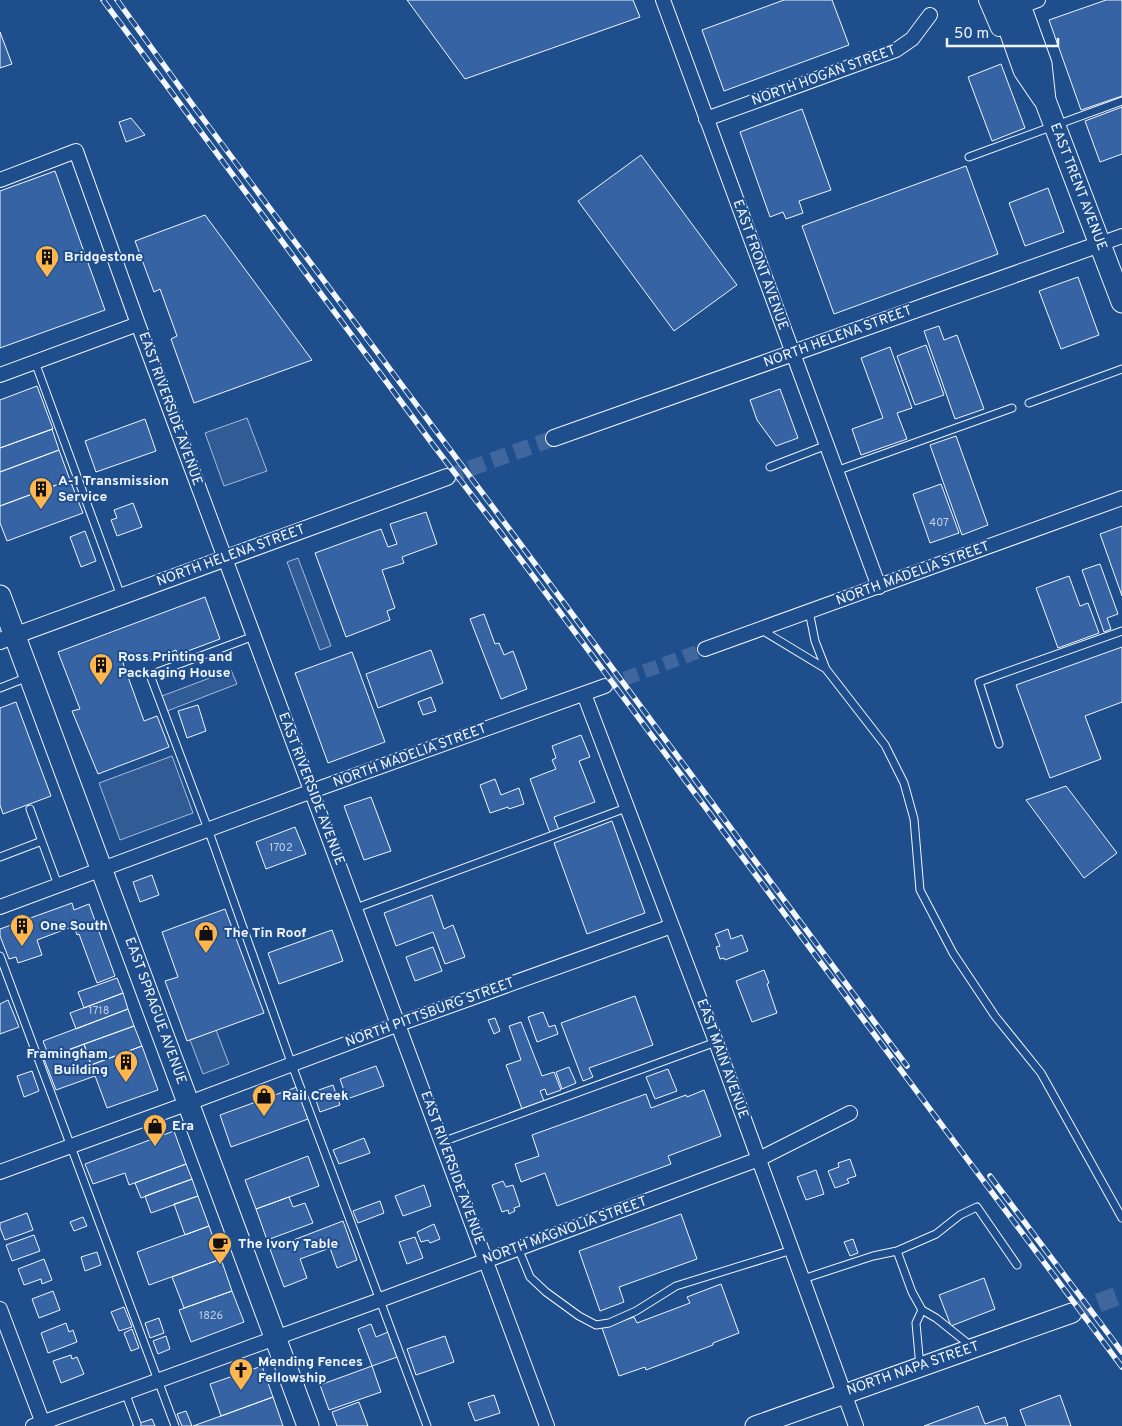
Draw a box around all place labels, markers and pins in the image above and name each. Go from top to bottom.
building icon: Bridgestone [34,244,60,278]
place label: Bridgestone [64,249,143,266]
place label: A-1 Transmission Service [58,473,169,506]
building icon: A-1 Transmission Service [28,476,54,510]
place label: Ross Printing and Packaging House [118,649,232,682]
building icon: Ross Printing and Packaging House [88,652,114,686]
building icon: One South [9,913,35,947]
place label: One South [40,918,108,935]
shop icon: The Tin Roof [193,920,219,954]
place label: The Tin Roof [224,925,306,942]
place label: Framingham Building [26,1046,108,1079]
building icon: Framingham Building [113,1049,139,1083]
shop icon: Rail Creek [251,1083,277,1117]
place label: Rail Creek [282,1088,349,1105]
shop icon: Era [142,1113,168,1147]
place label: Era [172,1118,194,1135]
cafe icon: The Ivory Table [207,1231,233,1265]
place label: The Ivory Table [238,1236,339,1253]
place label: Mending Fences Fellowship [258,1354,363,1387]
church icon: Mending Fences Fellowship [228,1357,254,1391]

